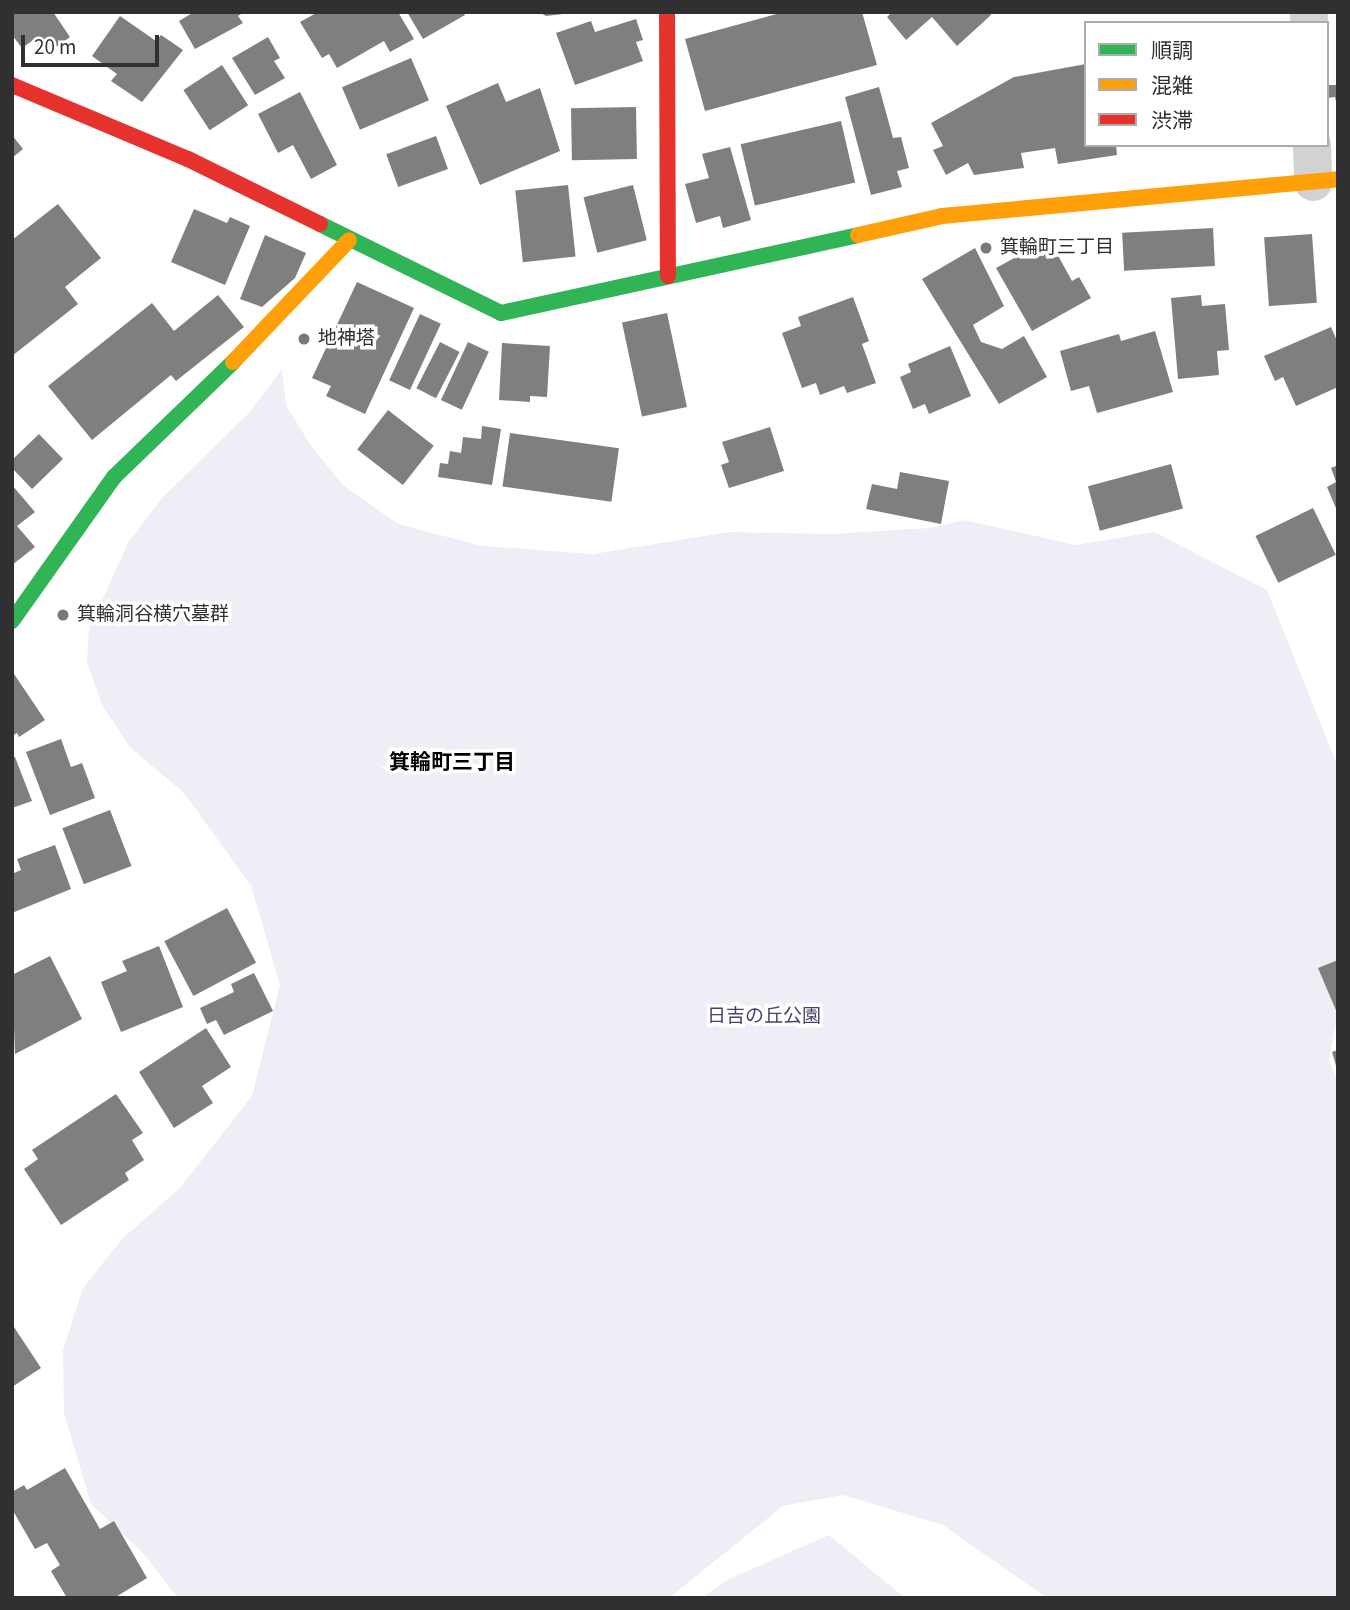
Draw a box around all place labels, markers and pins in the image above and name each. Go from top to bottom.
place label: 箕輪町三丁目 [1000,237,1114,259]
marker: 箕輪町三丁目 [978,240,994,256]
place label: 地神塔 [318,328,375,350]
marker: 地神塔 [296,331,312,347]
place label: 箕輪洞谷横穴墓群 [77,604,229,626]
marker: 箕輪洞谷横穴墓群 [55,607,71,623]

